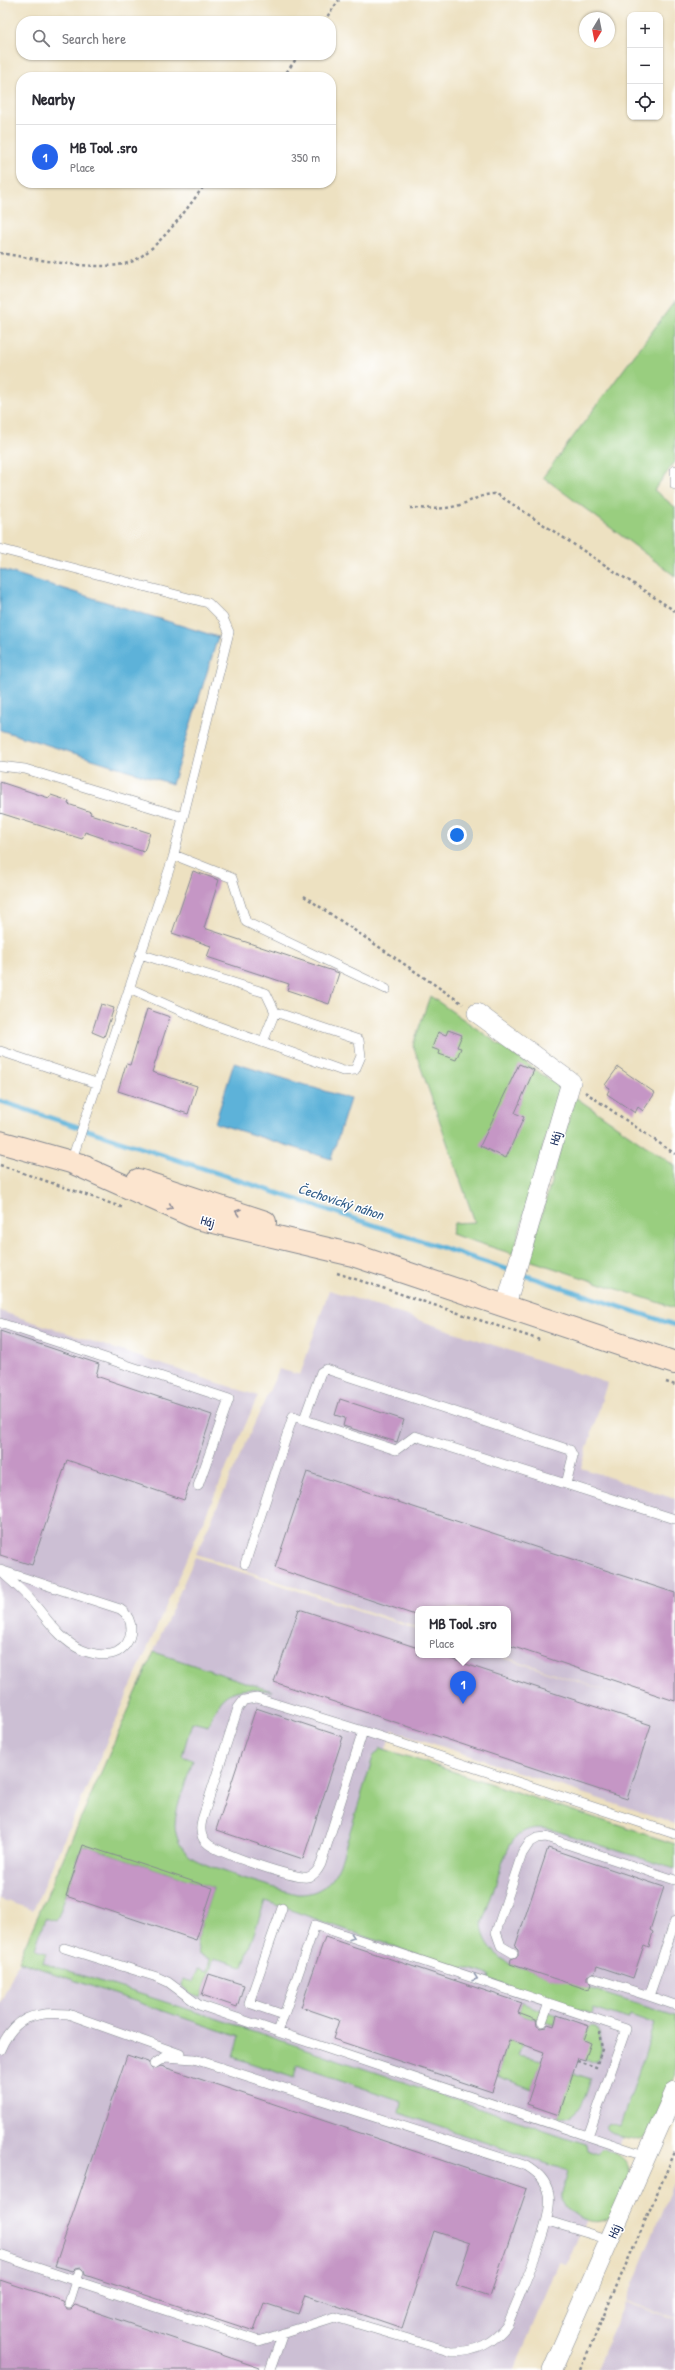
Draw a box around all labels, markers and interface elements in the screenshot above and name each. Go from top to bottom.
north arrow [579,12,615,48]
map controls [627,12,663,120]
button: + [627,12,663,48]
search box [16,16,336,60]
icon: search [30,27,52,49]
text: Search here [62,28,126,49]
button: − [627,48,663,84]
button: locate [627,84,663,120]
text: Nearby [32,87,75,110]
text: MB Tool .sro [70,137,137,158]
text: 1 [43,148,47,166]
text: 350 m [291,148,320,166]
text: Place [70,158,95,176]
your location [447,825,467,845]
street label: Háj [544,1129,566,1147]
water label: Čechovický náhon [295,1178,388,1225]
one-way arrow [166,1202,174,1210]
one-way arrow [234,1208,241,1217]
street label: Háj [199,1210,217,1232]
popup [415,1606,511,1658]
text: MB Tool .sro [429,1613,497,1634]
text: Place [429,1634,454,1652]
pin: 1 [450,1671,476,1704]
one-way arrow [348,1932,355,1941]
one-way arrow [472,1974,479,1982]
street label: Háj [603,2221,625,2241]

